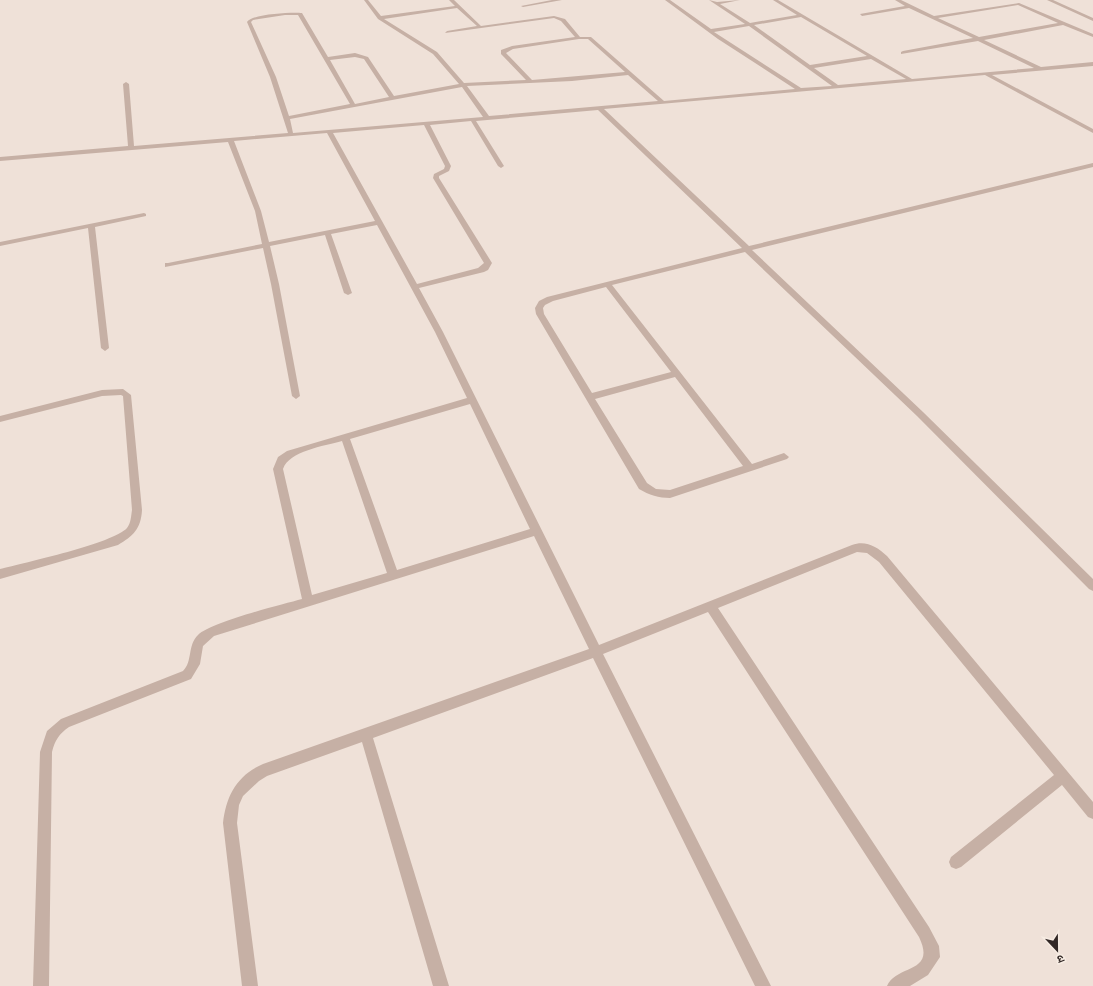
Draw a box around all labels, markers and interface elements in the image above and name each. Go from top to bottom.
north arrow [1037,930,1077,970]
text: उ [1055,952,1066,966]

